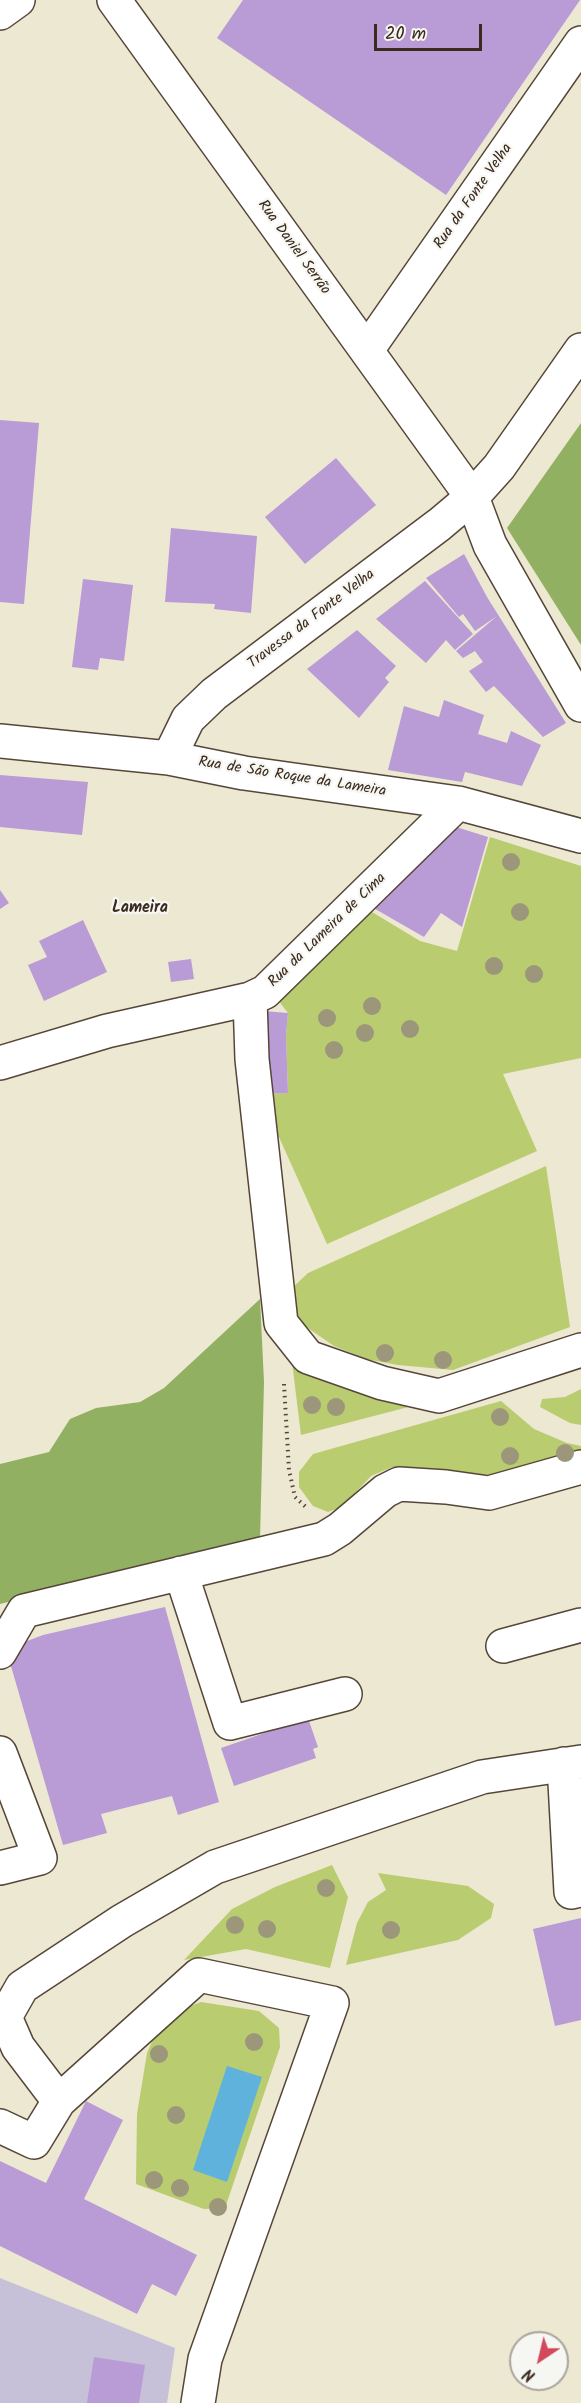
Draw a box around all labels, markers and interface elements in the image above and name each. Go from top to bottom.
scale bar [377,12,485,50]
text: 20 m [385,20,426,49]
street label: Rua da Fonte Velha [431,141,517,253]
street label: Rua Daniel Serrão [253,197,333,299]
street label: Travessa da Fonte Velha [245,566,379,674]
street label: Rua de São Roque da Lameira [197,754,387,802]
street label: Rua da Lameira de Cima [265,870,391,992]
district label: Lameira [112,899,168,919]
north arrow [509,2331,569,2391]
text: N [518,2361,541,2388]

